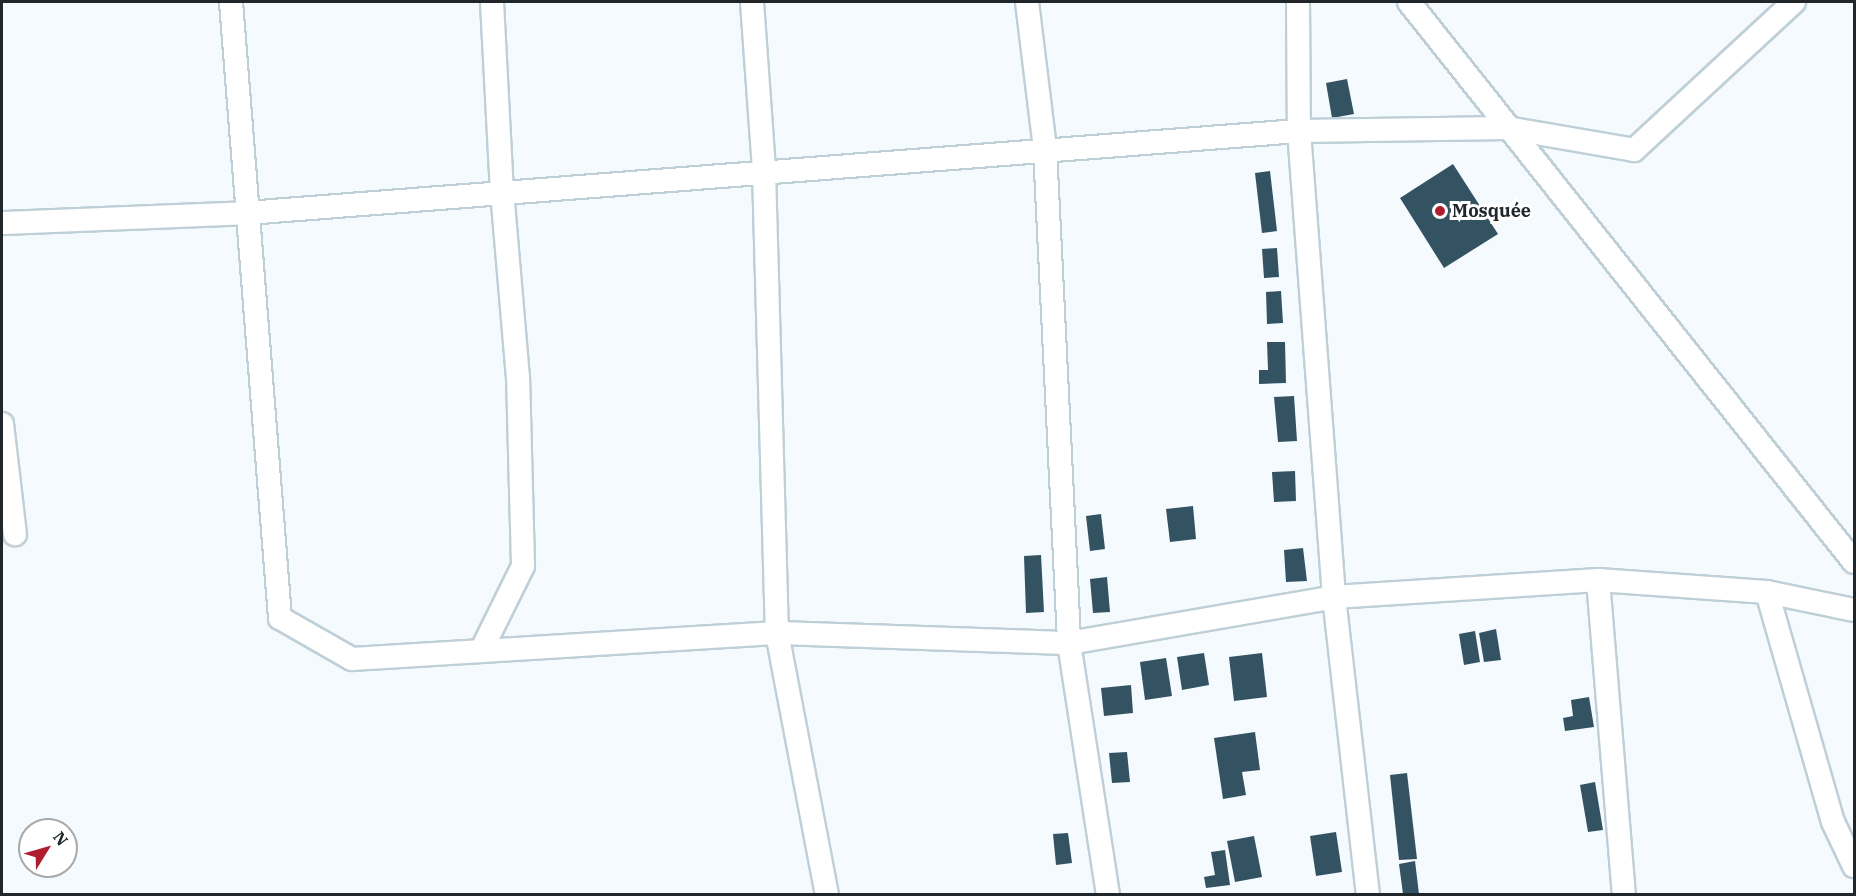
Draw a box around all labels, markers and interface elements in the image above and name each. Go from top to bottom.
place label: Mosquée [1452,200,1531,222]
marker: Mosquée [1433,204,1447,218]
north arrow [18,818,78,878]
text: N [49,827,73,849]

